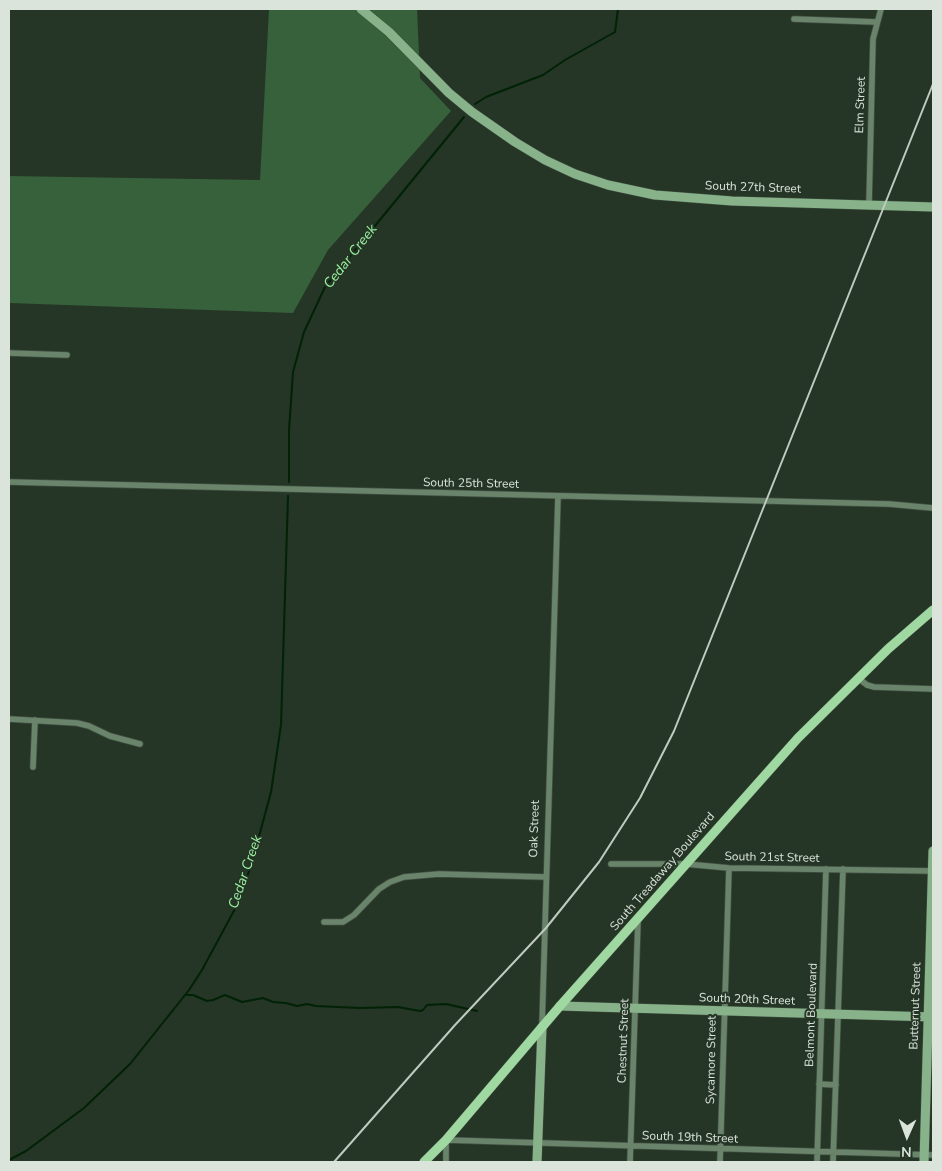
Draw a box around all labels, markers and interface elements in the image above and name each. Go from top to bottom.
street label: Elm Street [853,76,869,134]
street label: South 27th Street [705,179,801,197]
water label: Cedar Creek [321,222,381,292]
street label: South 25th Street [423,476,519,492]
street label: Oak Street [527,800,543,858]
street label: South Treadaway Boulevard [608,810,718,934]
water label: Cedar Creek [226,833,266,911]
street label: South 21st Street [724,850,820,866]
street label: Butternut Street [907,962,925,1050]
street label: Belmont Boulevard [803,963,821,1067]
street label: South 20th Street [699,991,795,1009]
street label: Chestnut Street [615,998,633,1084]
street label: Sycamore Street [704,1016,720,1104]
north arrow [882,1111,932,1161]
street label: South 19th Street [642,1129,738,1147]
text: N [901,1142,912,1161]

